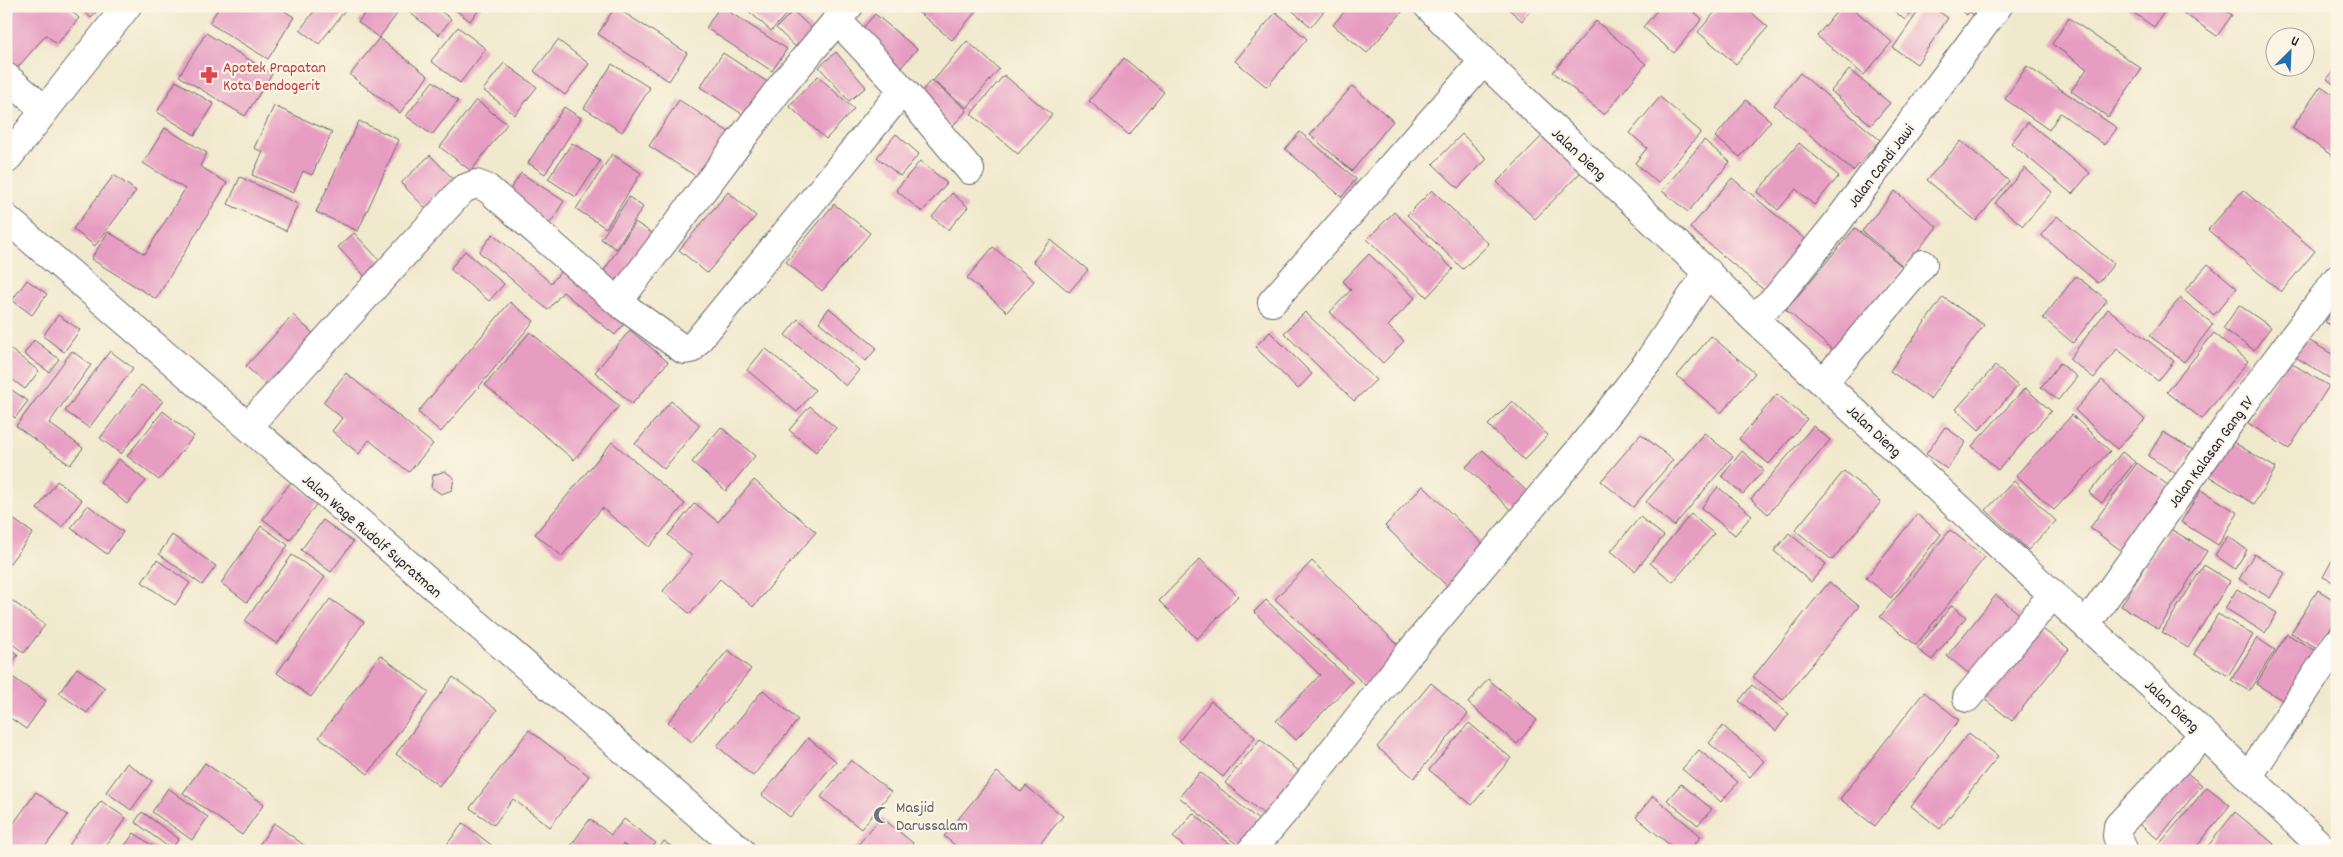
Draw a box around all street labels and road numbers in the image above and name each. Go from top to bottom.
street label: Jalan Candi Jawi [1843,120,1921,213]
street label: Jalan Dieng [1545,123,1611,187]
street label: Jalan Kalasan Gang IV [2163,391,2261,513]
street label: Jalan Dieng [1840,400,1906,464]
street label: Jalan Wage Rudolf Supratman [296,469,446,604]
street label: Jalan Dieng [2138,675,2204,739]

